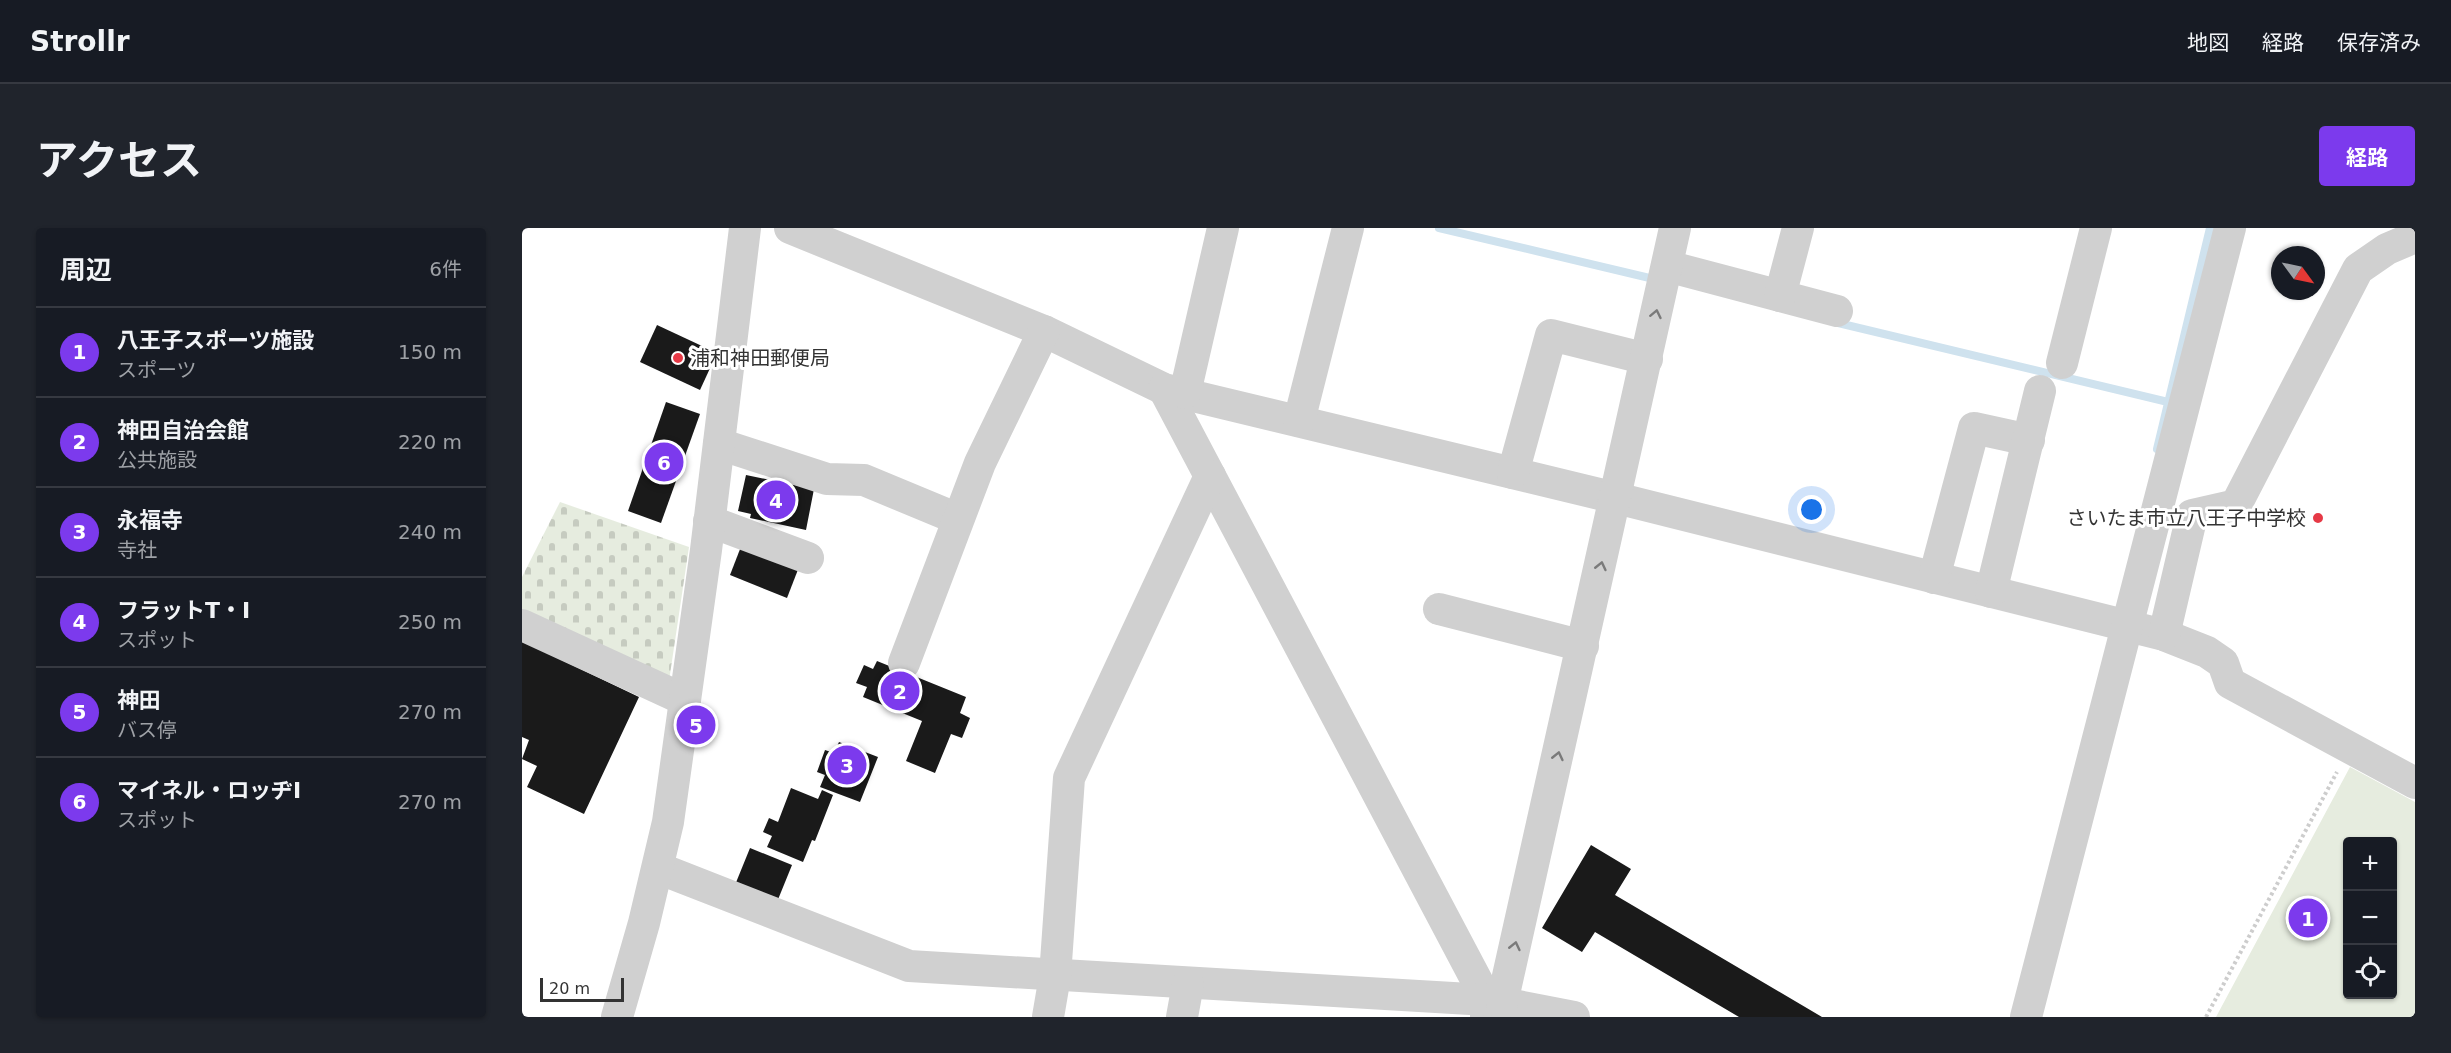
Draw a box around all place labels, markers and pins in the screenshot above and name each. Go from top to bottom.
place label: 浦和神田郵便局 [690,346,830,370]
marker: 浦和神田郵便局 [671,351,685,365]
pin: 6 [644,440,684,484]
pin: 4 [756,478,796,522]
place label: さいたま市立八王子中学校 [2067,506,2306,530]
marker: さいたま市立八王子中学校 [2311,511,2325,525]
pin: 2 [880,668,920,714]
pin: 5 [676,702,716,748]
pin: 3 [828,742,866,788]
pin: 1 [2288,896,2328,940]

